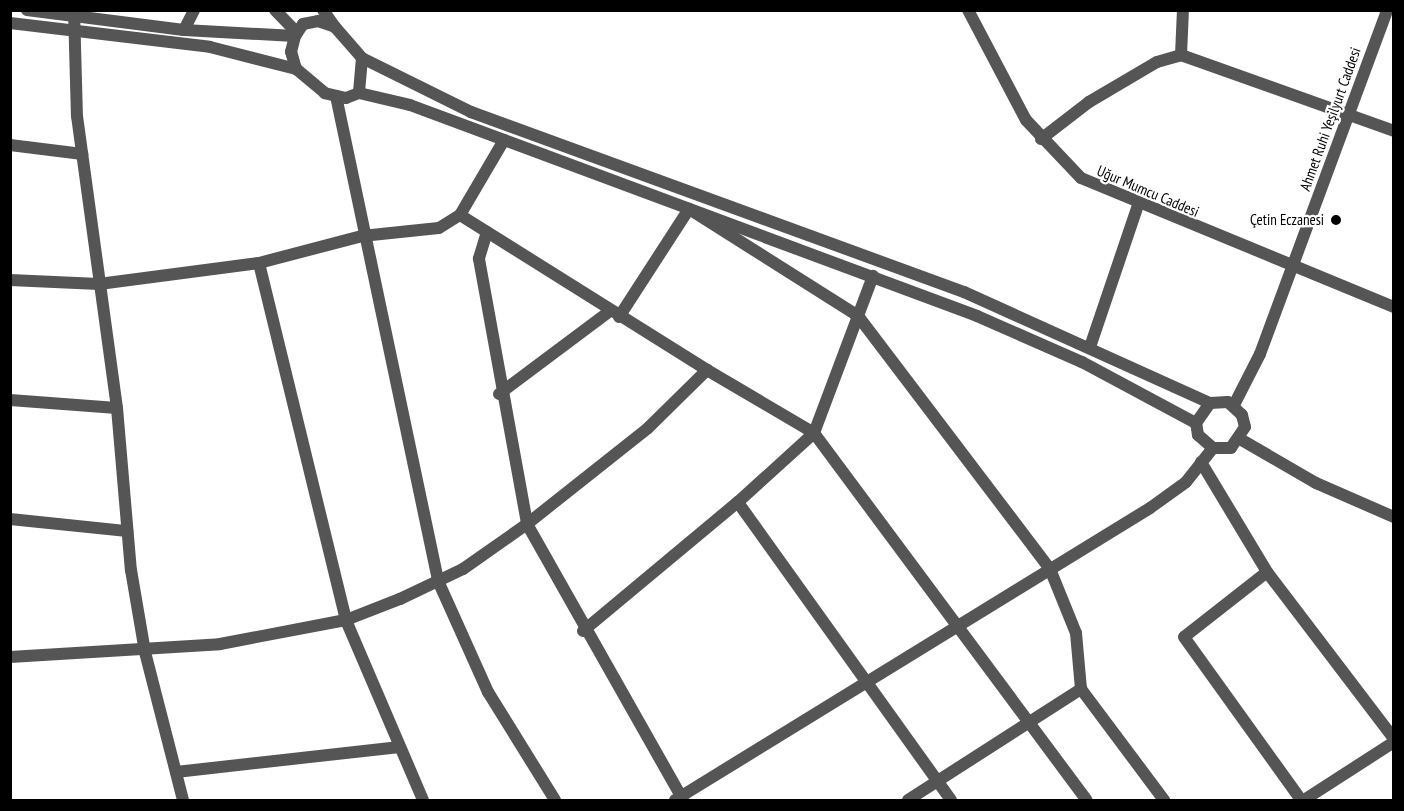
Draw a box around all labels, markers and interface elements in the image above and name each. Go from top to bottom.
street label: Ahmet Ruhi Yeşilyurt Caddesi [1296,45,1364,193]
street label: Uğur Mumcu Caddesi [1094,161,1202,221]
place label: Çetin Eczanesi [1250,211,1324,229]
marker: Çetin Eczanesi [1329,213,1343,227]

